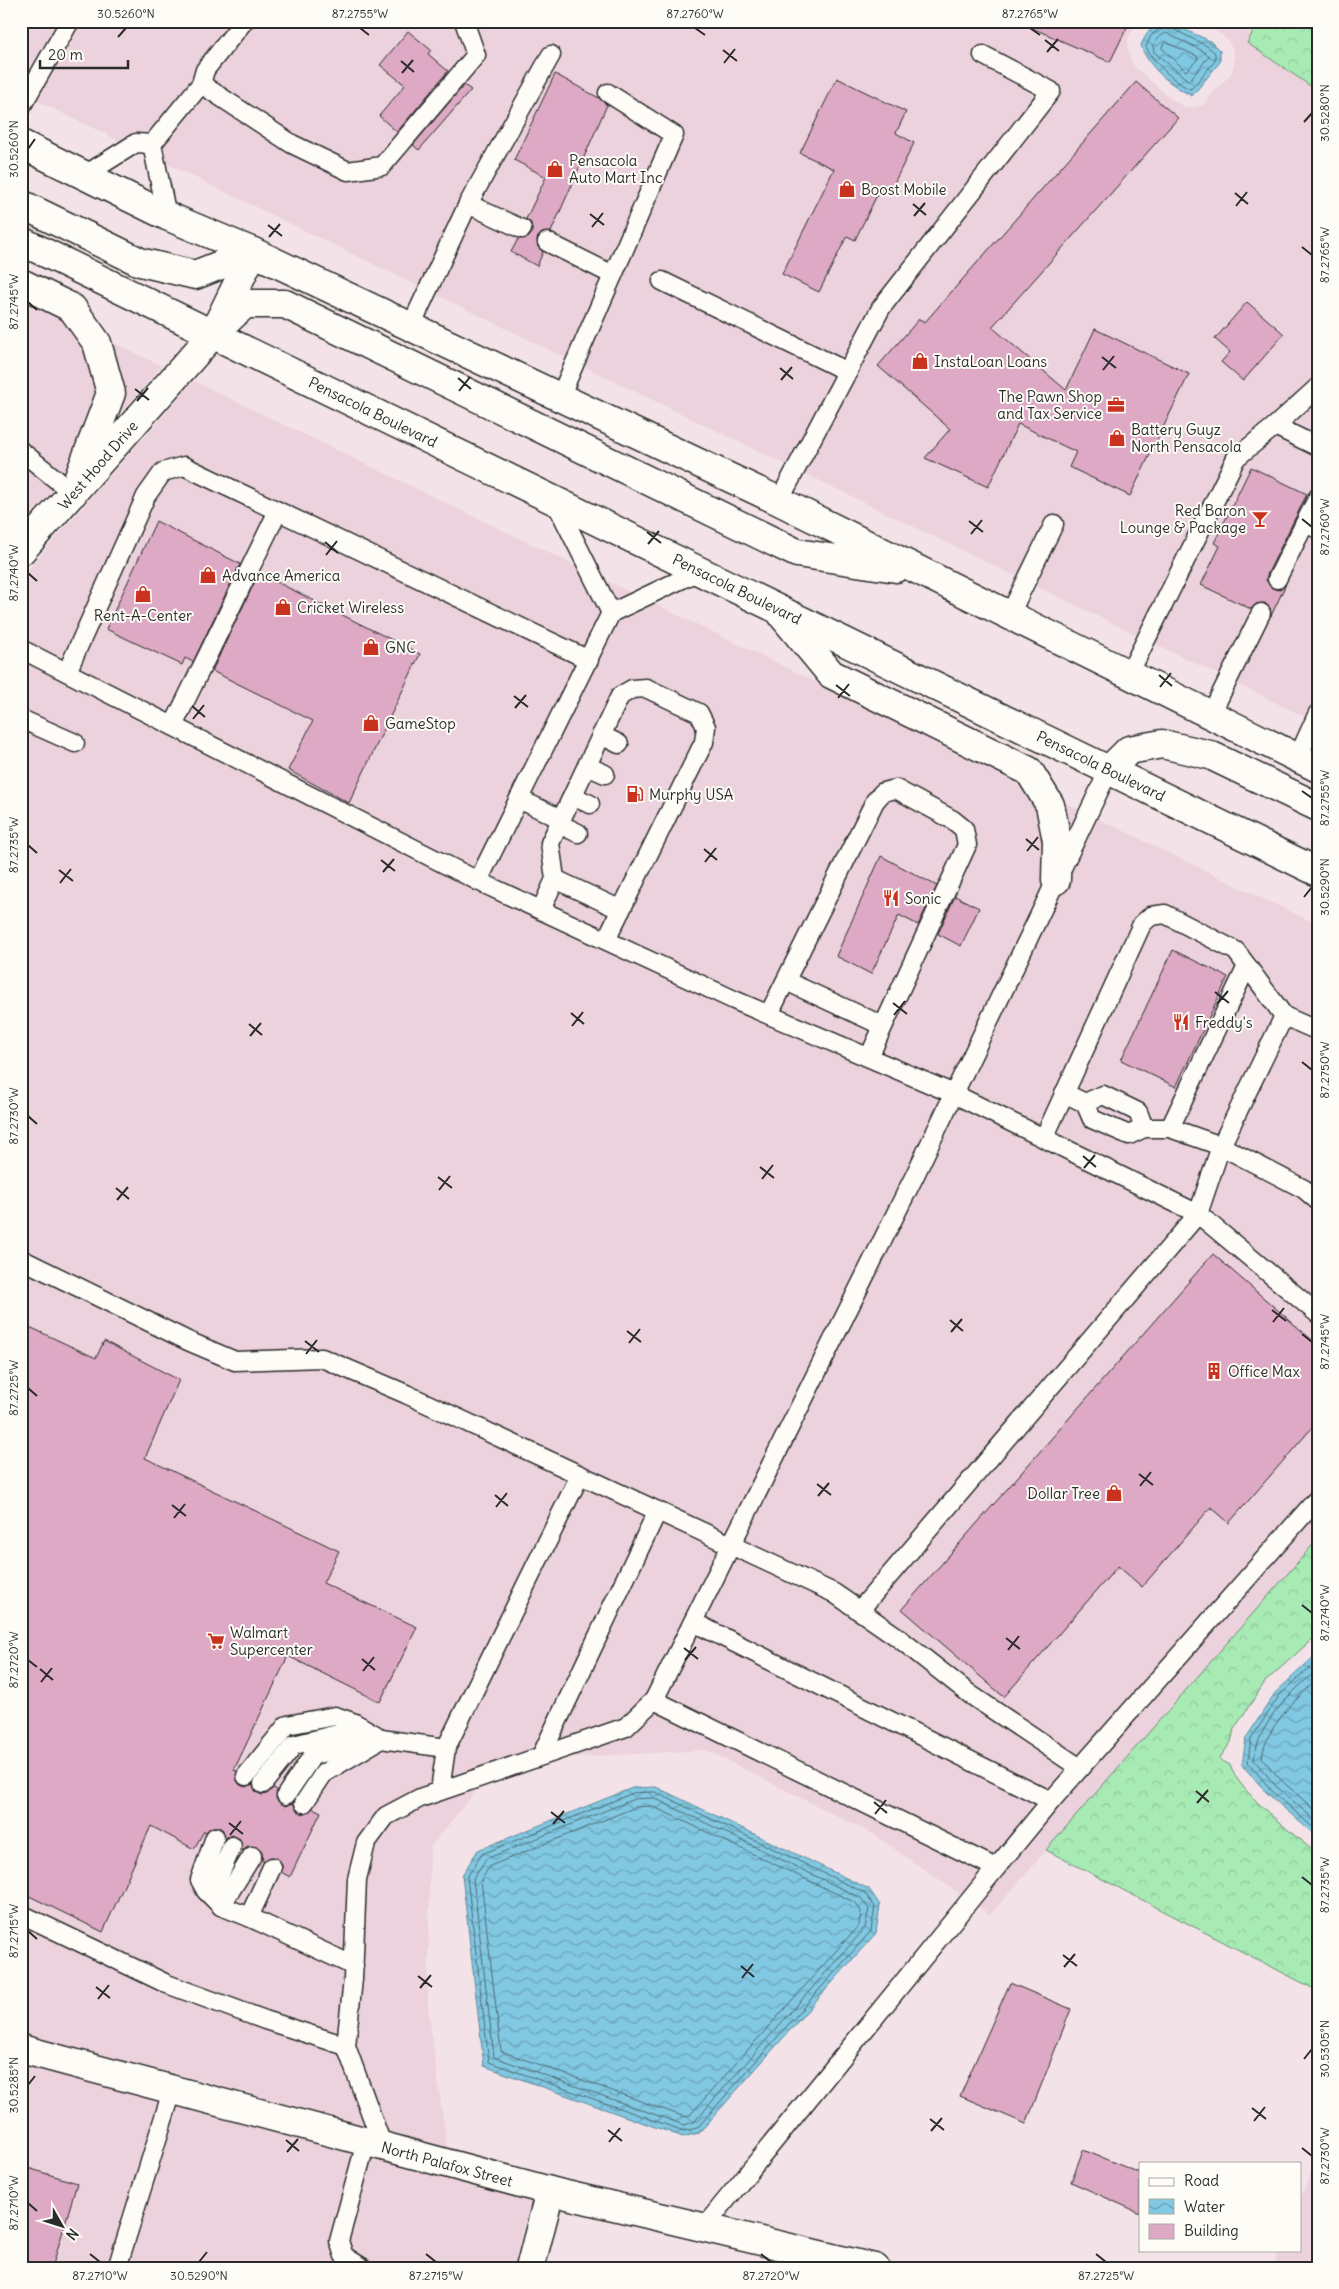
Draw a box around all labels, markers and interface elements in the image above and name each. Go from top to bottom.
text: 30.5260°N [97,6,155,21]
text: 87.2755°W [332,6,388,21]
text: 87.2760°W [666,6,724,21]
text: 87.2765°W [1002,6,1058,21]
scale bar [40,38,128,70]
text: 20 m [48,45,83,64]
text: 30.5280°N [1317,84,1332,142]
text: 30.5260°N [6,120,21,178]
place label: Pensacola Auto Mart Inc [569,151,663,187]
shop icon: Pensacola Auto Mart Inc [545,159,565,179]
shop icon: Boost Mobile [837,179,857,199]
place label: Boost Mobile [861,180,947,199]
text: 87.2765°W [1317,227,1332,283]
text: 87.2745°W [6,274,21,330]
shop icon: InstaLoan Loans [910,351,930,371]
place label: InstaLoan Loans [934,352,1047,371]
street label: Pensacola Boulevard [305,373,441,452]
place label: The Pawn Shop and Tax Service [997,387,1102,423]
office icon: The Pawn Shop and Tax Service [1106,395,1126,415]
street label: West Hood Drive [54,416,142,514]
place label: Battery Guyz North Pensacola [1131,420,1242,456]
shop icon: Battery Guyz North Pensacola [1107,428,1127,448]
text: 87.2760°W [1317,498,1332,556]
place label: Red Baron Lounge & Package [1120,501,1246,537]
bar icon: Red Baron Lounge & Package [1250,509,1270,529]
text: 87.2740°W [6,544,21,602]
street label: Pensacola Boulevard [669,550,805,629]
shop icon: Advance America [198,565,218,585]
place label: Advance America [222,566,341,585]
shop icon: Rent-A-Center [133,584,153,604]
shop icon: Cricket Wireless [273,597,293,617]
place label: Cricket Wireless [297,598,404,617]
place label: Rent-A-Center [94,606,192,625]
shop icon: GNC [361,637,381,657]
place label: GNC [385,638,416,657]
shop icon: GameStop [361,713,381,733]
place label: GameStop [385,714,456,733]
street label: Pensacola Boulevard [1033,727,1169,806]
text: 87.2755°W [1317,770,1332,826]
fuel station icon: Murphy USA [625,784,645,804]
place label: Murphy USA [649,785,734,804]
text: 87.2735°W [6,817,21,873]
text: 30.5290°N [1317,858,1332,916]
restaurant icon: Sonic [881,888,901,908]
place label: Sonic [905,889,942,908]
restaurant icon: Freddy's [1171,1012,1191,1032]
place label: Freddy's [1195,1013,1253,1032]
text: 87.2750°W [1317,1041,1332,1099]
text: 87.2730°W [6,1087,21,1145]
text: 87.2745°W [1317,1314,1332,1370]
text: 87.2725°W [6,1360,21,1416]
building icon: Office Max [1204,1361,1224,1381]
place label: Office Max [1228,1362,1300,1381]
shop icon: Dollar Tree [1104,1483,1124,1503]
place label: Dollar Tree [1027,1484,1100,1503]
text: 87.2740°W [1317,1584,1332,1642]
place label: Walmart Supercenter [230,1623,313,1659]
text: 87.2720°W [6,1631,21,1689]
supermarket icon: Walmart Supercenter [206,1631,226,1651]
text: 87.2735°W [1317,1857,1332,1913]
text: 87.2715°W [6,1904,21,1958]
text: 30.5305°N [1317,2020,1332,2078]
text: 30.5285°N [6,2057,21,2113]
text: 87.2730°W [1317,2127,1332,2185]
street label: North Palafox Street [379,2137,515,2191]
legend [1139,2162,1302,2252]
text: Road [1184,2171,1219,2190]
text: 87.2710°W [6,2175,21,2231]
text: Water [1184,2197,1225,2216]
north arrow [38,2202,88,2252]
text: Building [1184,2221,1239,2240]
text: N [62,2225,82,2244]
text: 87.2710°W [72,2268,128,2283]
text: 30.5290°N [170,2268,228,2283]
text: 87.2715°W [409,2268,463,2283]
text: 87.2720°W [742,2268,800,2283]
text: 87.2725°W [1078,2268,1134,2283]

